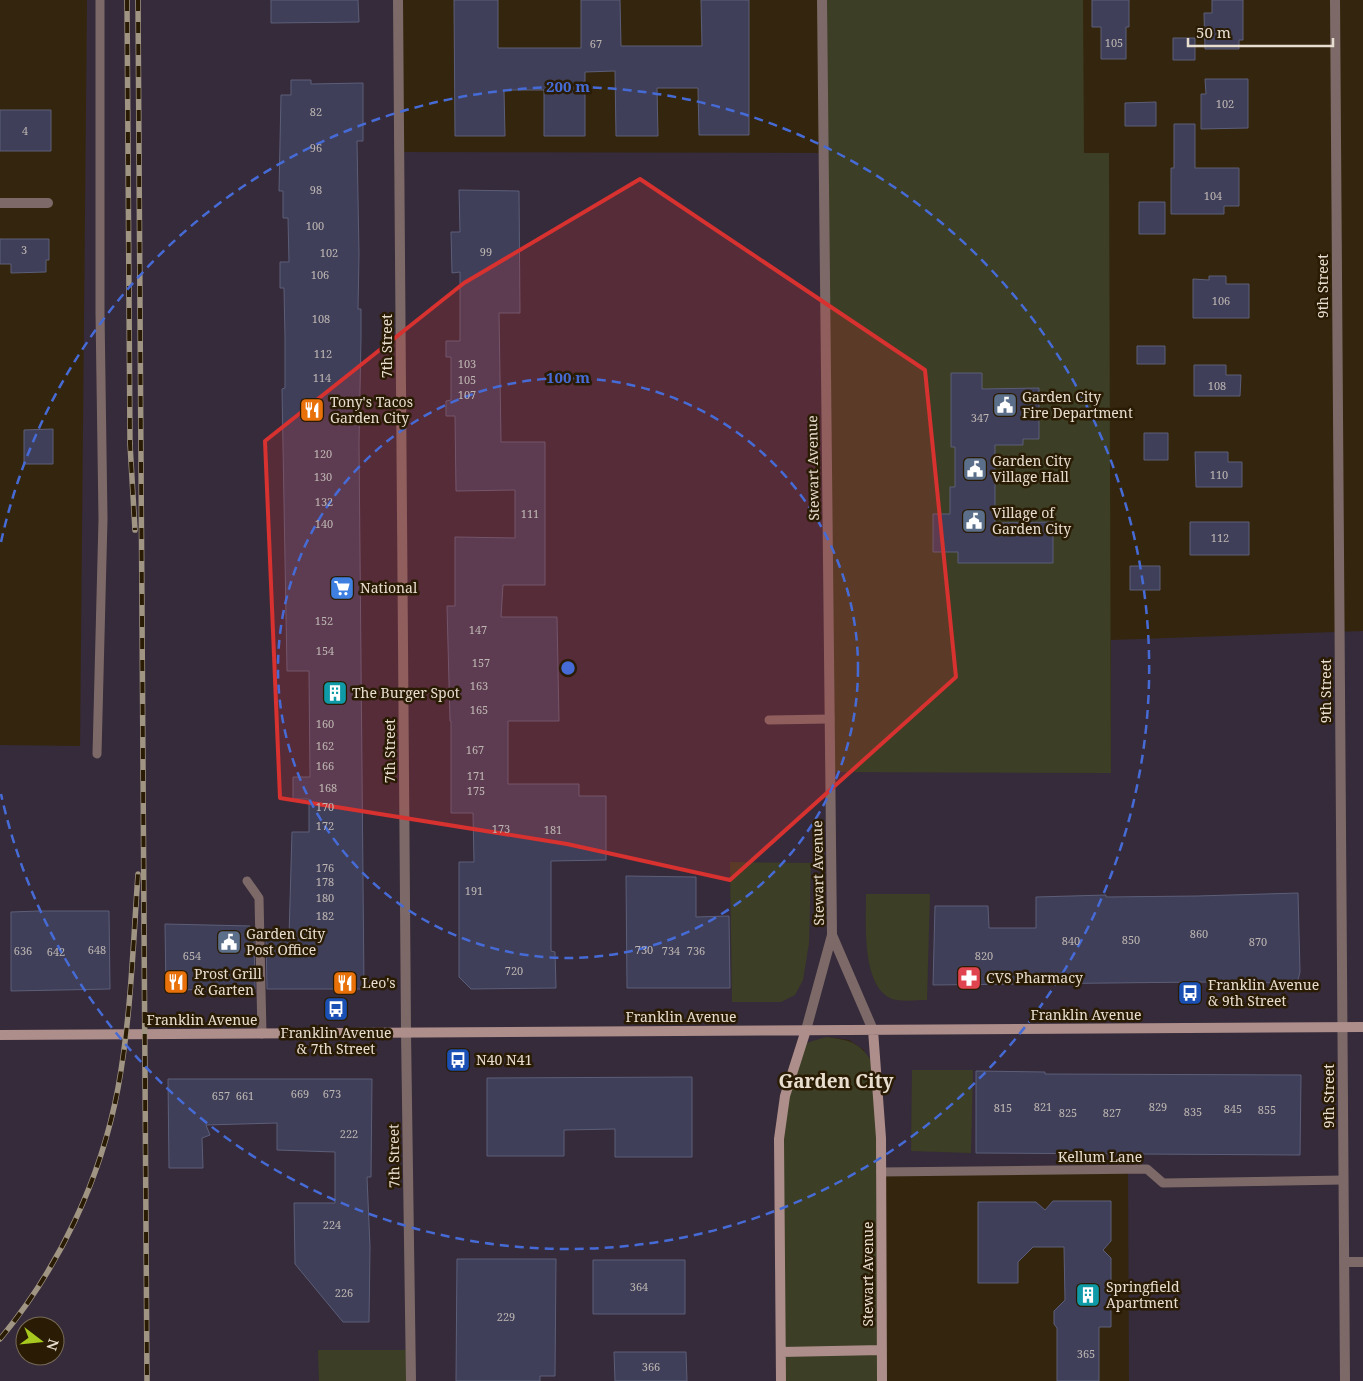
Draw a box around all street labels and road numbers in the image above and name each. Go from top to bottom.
street label: 9th Street [1313,254,1332,318]
street label: 7th Street [377,314,396,378]
street label: Stewart Avenue [802,415,823,521]
street label: 9th Street [1316,659,1335,723]
street label: 7th Street [380,719,399,783]
street label: Stewart Avenue [807,820,828,926]
street label: Franklin Avenue [1030,1005,1142,1024]
street label: Franklin Avenue [625,1007,737,1026]
street label: Franklin Avenue [146,1010,258,1029]
street label: 9th Street [1319,1064,1338,1128]
street label: 7th Street [383,1124,404,1188]
street label: Kellum Lane [1058,1147,1142,1166]
street label: Stewart Avenue [858,1221,877,1327]

